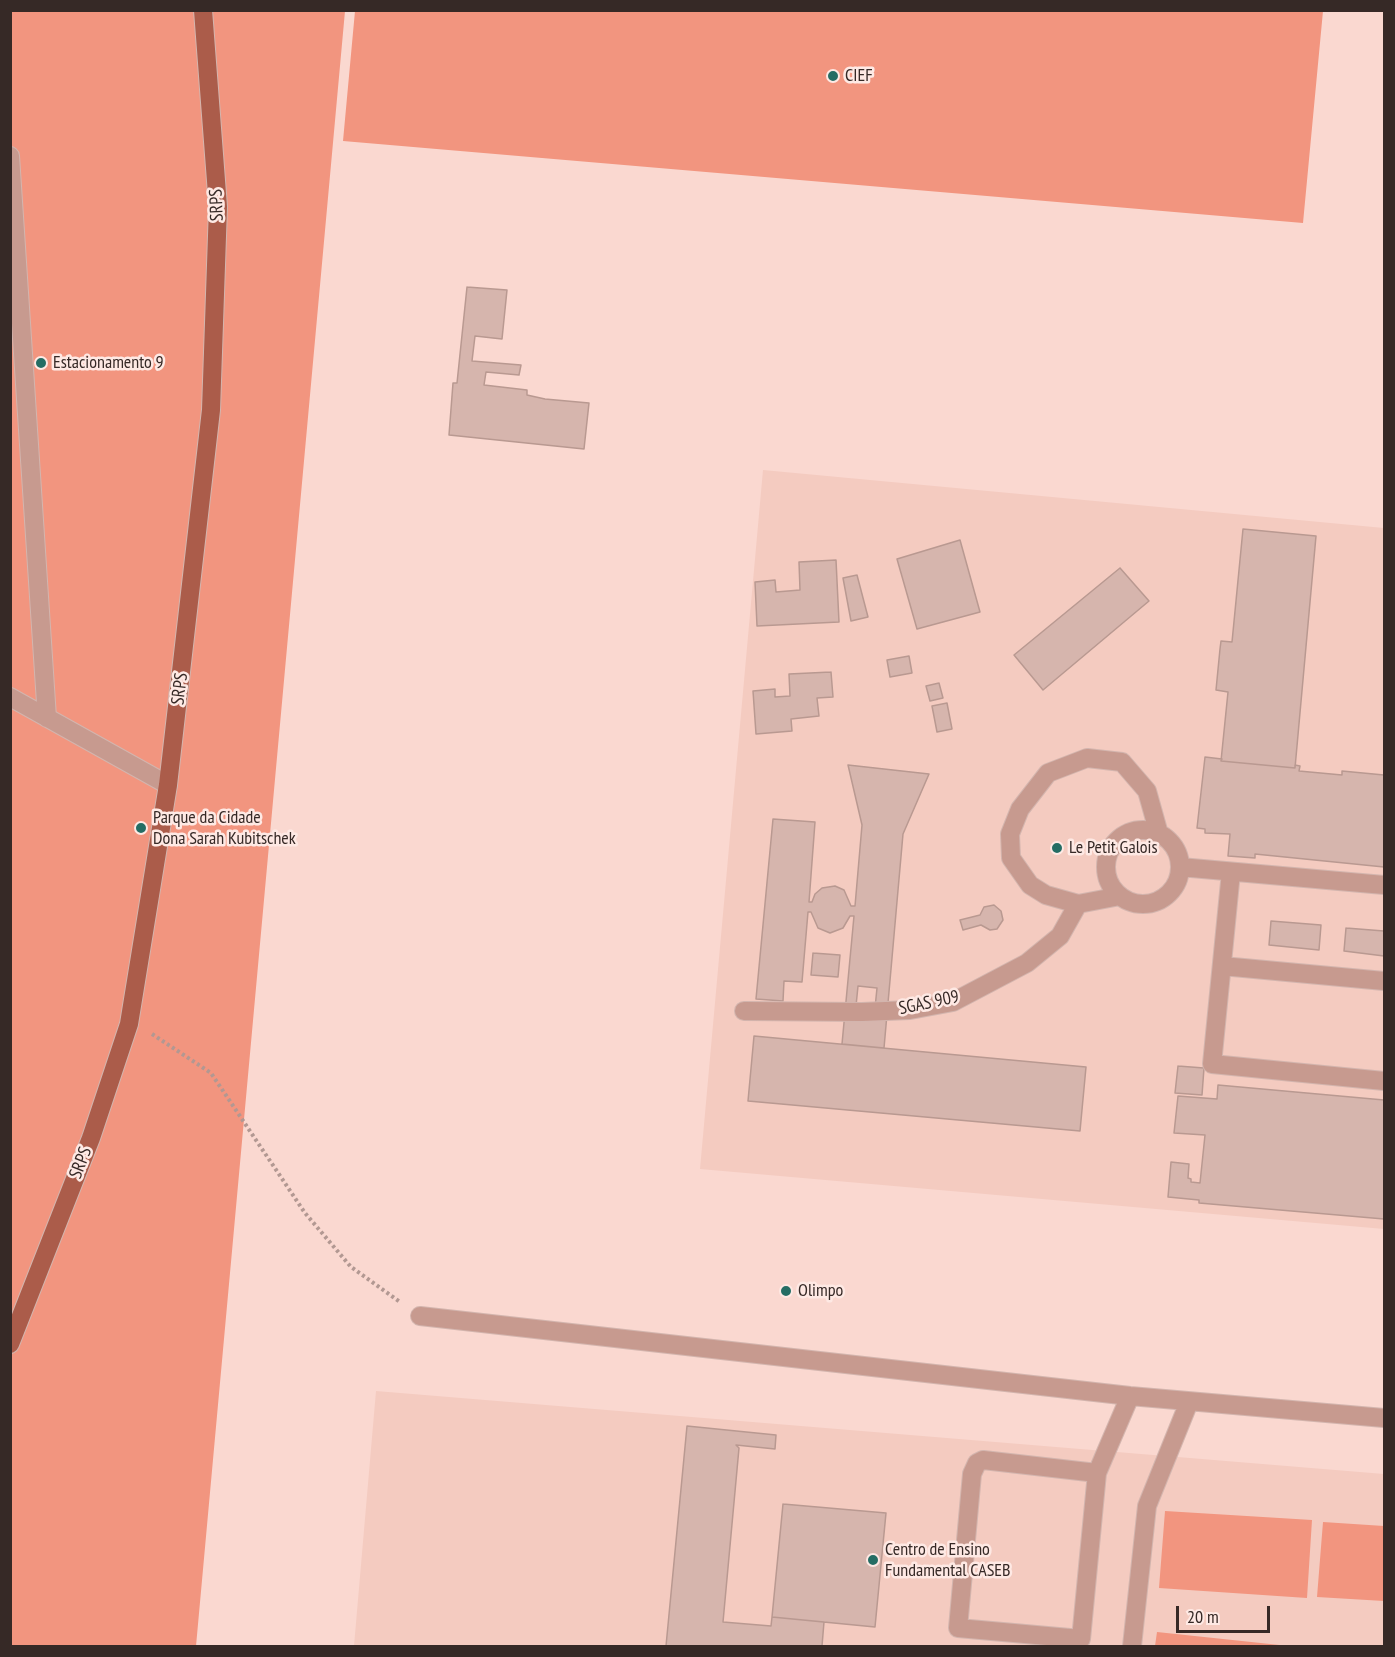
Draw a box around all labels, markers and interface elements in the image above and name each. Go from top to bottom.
place label: CIEF [845,65,873,87]
marker: CIEF [826,69,840,83]
street label: SRPS [206,189,228,221]
place label: Estacionamento 9 [53,352,164,374]
marker: Estacionamento 9 [34,356,48,370]
street label: SRPS [167,672,193,706]
place label: Parque da Cidade Dona Sarah Kubitschek [153,807,296,850]
marker: Parque da Cidade Dona Sarah Kubitschek [134,821,148,835]
place label: Le Petit Galois [1069,837,1158,859]
marker: Le Petit Galois [1050,841,1064,855]
street label: SGAS 909 [897,986,961,1020]
street label: SRPS [65,1144,97,1182]
place label: Olimpo [798,1280,843,1302]
marker: Olimpo [779,1284,793,1298]
place label: Centro de Ensino Fundamental CASEB [885,1539,1011,1582]
marker: Centro de Ensino Fundamental CASEB [866,1553,880,1567]
scale bar [1179,1594,1274,1632]
text: 20 m [1187,1605,1219,1628]

